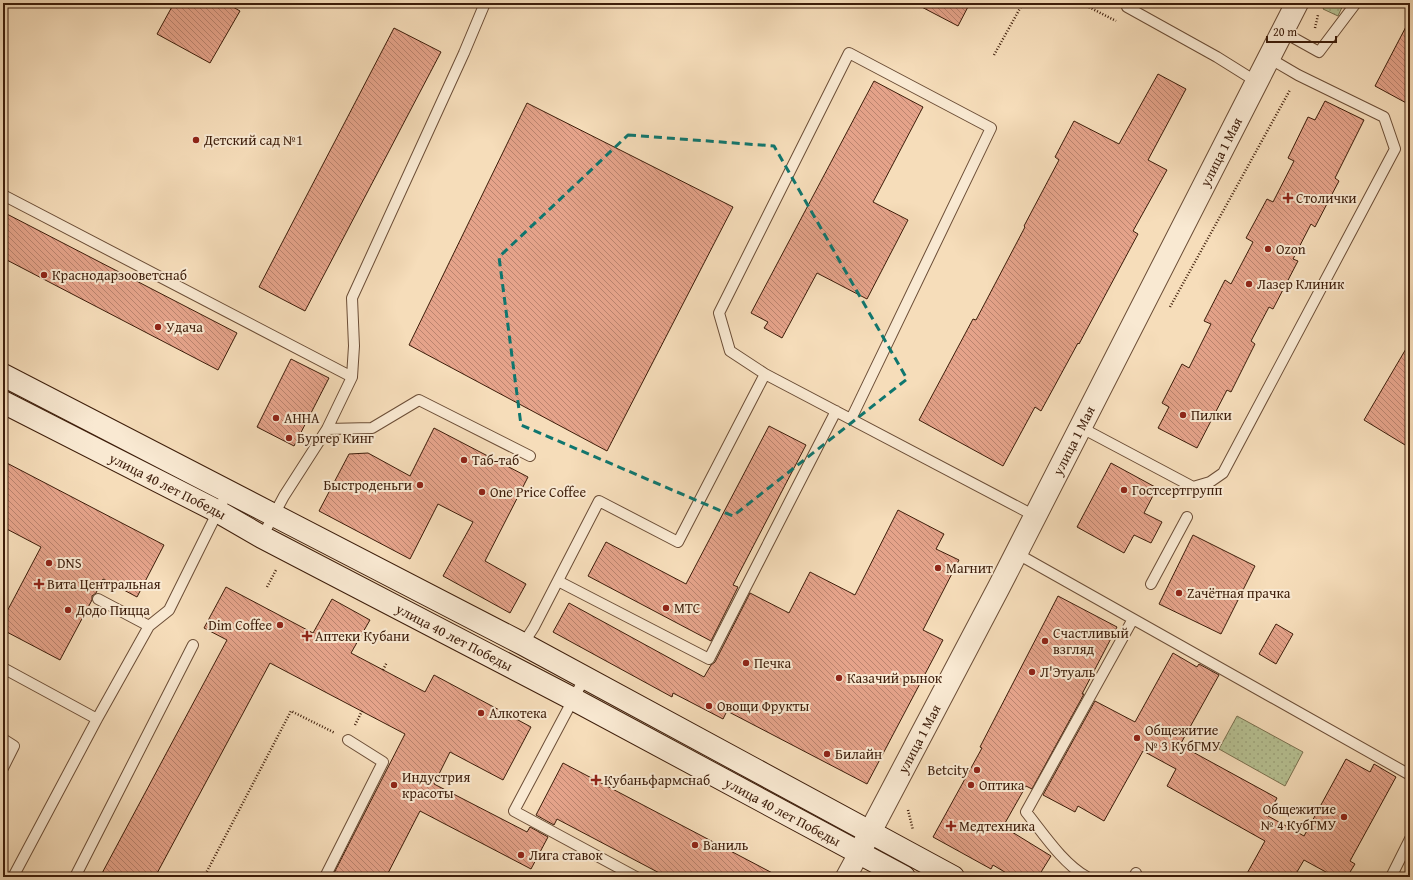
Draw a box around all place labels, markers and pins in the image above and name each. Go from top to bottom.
place label: Детский сад №1 [203,130,303,150]
marker: Детский сад №1 [191,135,201,145]
place label: Столички [1296,188,1357,208]
marker: Столички [1283,193,1293,203]
place label: Ozon [1276,239,1306,259]
marker: Ozon [1263,244,1273,254]
place label: Краснодарзооветснаб [52,265,187,285]
marker: Краснодарзооветснаб [39,270,49,280]
place label: Лазер Клиник [1257,274,1345,294]
marker: Лазер Клиник [1244,279,1254,289]
place label: Удача [166,317,203,337]
marker: Удача [153,322,163,332]
place label: Пилки [1191,405,1232,425]
place label: АННА [284,408,320,428]
marker: Пилки [1178,410,1188,420]
marker: АННА [271,413,281,423]
place label: Бургер Кинг [297,428,374,448]
marker: Бургер Кинг [284,433,294,443]
place label: Таб-таб [472,450,519,470]
marker: Таб-таб [459,455,469,465]
place label: Быстроденьги [323,475,412,495]
marker: Быстроденьги [415,480,425,490]
place label: Гостсертгрупп [1132,480,1222,500]
place label: One Price Coffee [490,482,586,502]
marker: Гостсертгрупп [1119,485,1129,495]
marker: One Price Coffee [477,487,487,497]
place label: DNS [57,553,82,573]
marker: DNS [44,558,54,568]
place label: Магнит [946,558,993,578]
marker: Магнит [933,563,943,573]
place label: Вита Центральная [47,574,161,594]
marker: Вита Центральная [34,579,44,589]
place label: Zачётная прачка [1187,583,1291,603]
marker: Zачётная прачка [1174,588,1184,598]
place label: МТС [674,598,701,618]
place label: Додо Пицца [75,600,150,620]
marker: МТС [661,603,671,613]
marker: Додо Пицца [63,605,73,615]
place label: Dim Coffee [208,615,272,635]
marker: Dim Coffee [275,620,285,630]
place label: Счастливый взгляд [1053,623,1129,659]
place label: Аптеки Кубани [315,626,409,646]
marker: Аптеки Кубани [302,631,312,641]
marker: Счастливый взгляд [1040,636,1050,646]
place label: Печка [754,653,791,673]
marker: Печка [741,658,751,668]
place label: Л'Этуаль [1040,662,1096,682]
marker: Л'Этуаль [1027,667,1037,677]
place label: Казачий рынок [847,668,943,688]
marker: Казачий рынок [834,673,844,683]
place label: Овощи Фрукты [717,696,810,716]
marker: Овощи Фрукты [704,701,714,711]
place label: Алкотека [489,703,547,723]
marker: Алкотека [476,708,486,718]
place label: Общежитие № 3 КубГМУ [1145,720,1221,756]
marker: Общежитие № 3 КубГМУ [1132,733,1142,743]
place label: Билайн [835,744,882,764]
marker: Билайн [822,749,832,759]
place label: Betcity [927,760,969,780]
marker: Betcity [972,765,982,775]
place label: Индустрия красоты [402,767,470,803]
place label: Кубаньфармснаб [604,770,710,790]
marker: Кубаньфармснаб [591,775,601,785]
place label: Оптика [979,775,1025,795]
marker: Индустрия красоты [389,780,399,790]
marker: Оптика [966,780,976,790]
place label: Общежитие № 4 КубГМУ [1261,799,1336,835]
marker: Общежитие № 4 КубГМУ [1339,812,1349,822]
place label: Медтехника [959,816,1035,836]
marker: Медтехника [946,821,956,831]
place label: Ваниль [703,835,749,855]
marker: Ваниль [690,840,700,850]
place label: Лига ставок [529,845,603,865]
marker: Лига ставок [516,850,526,860]

